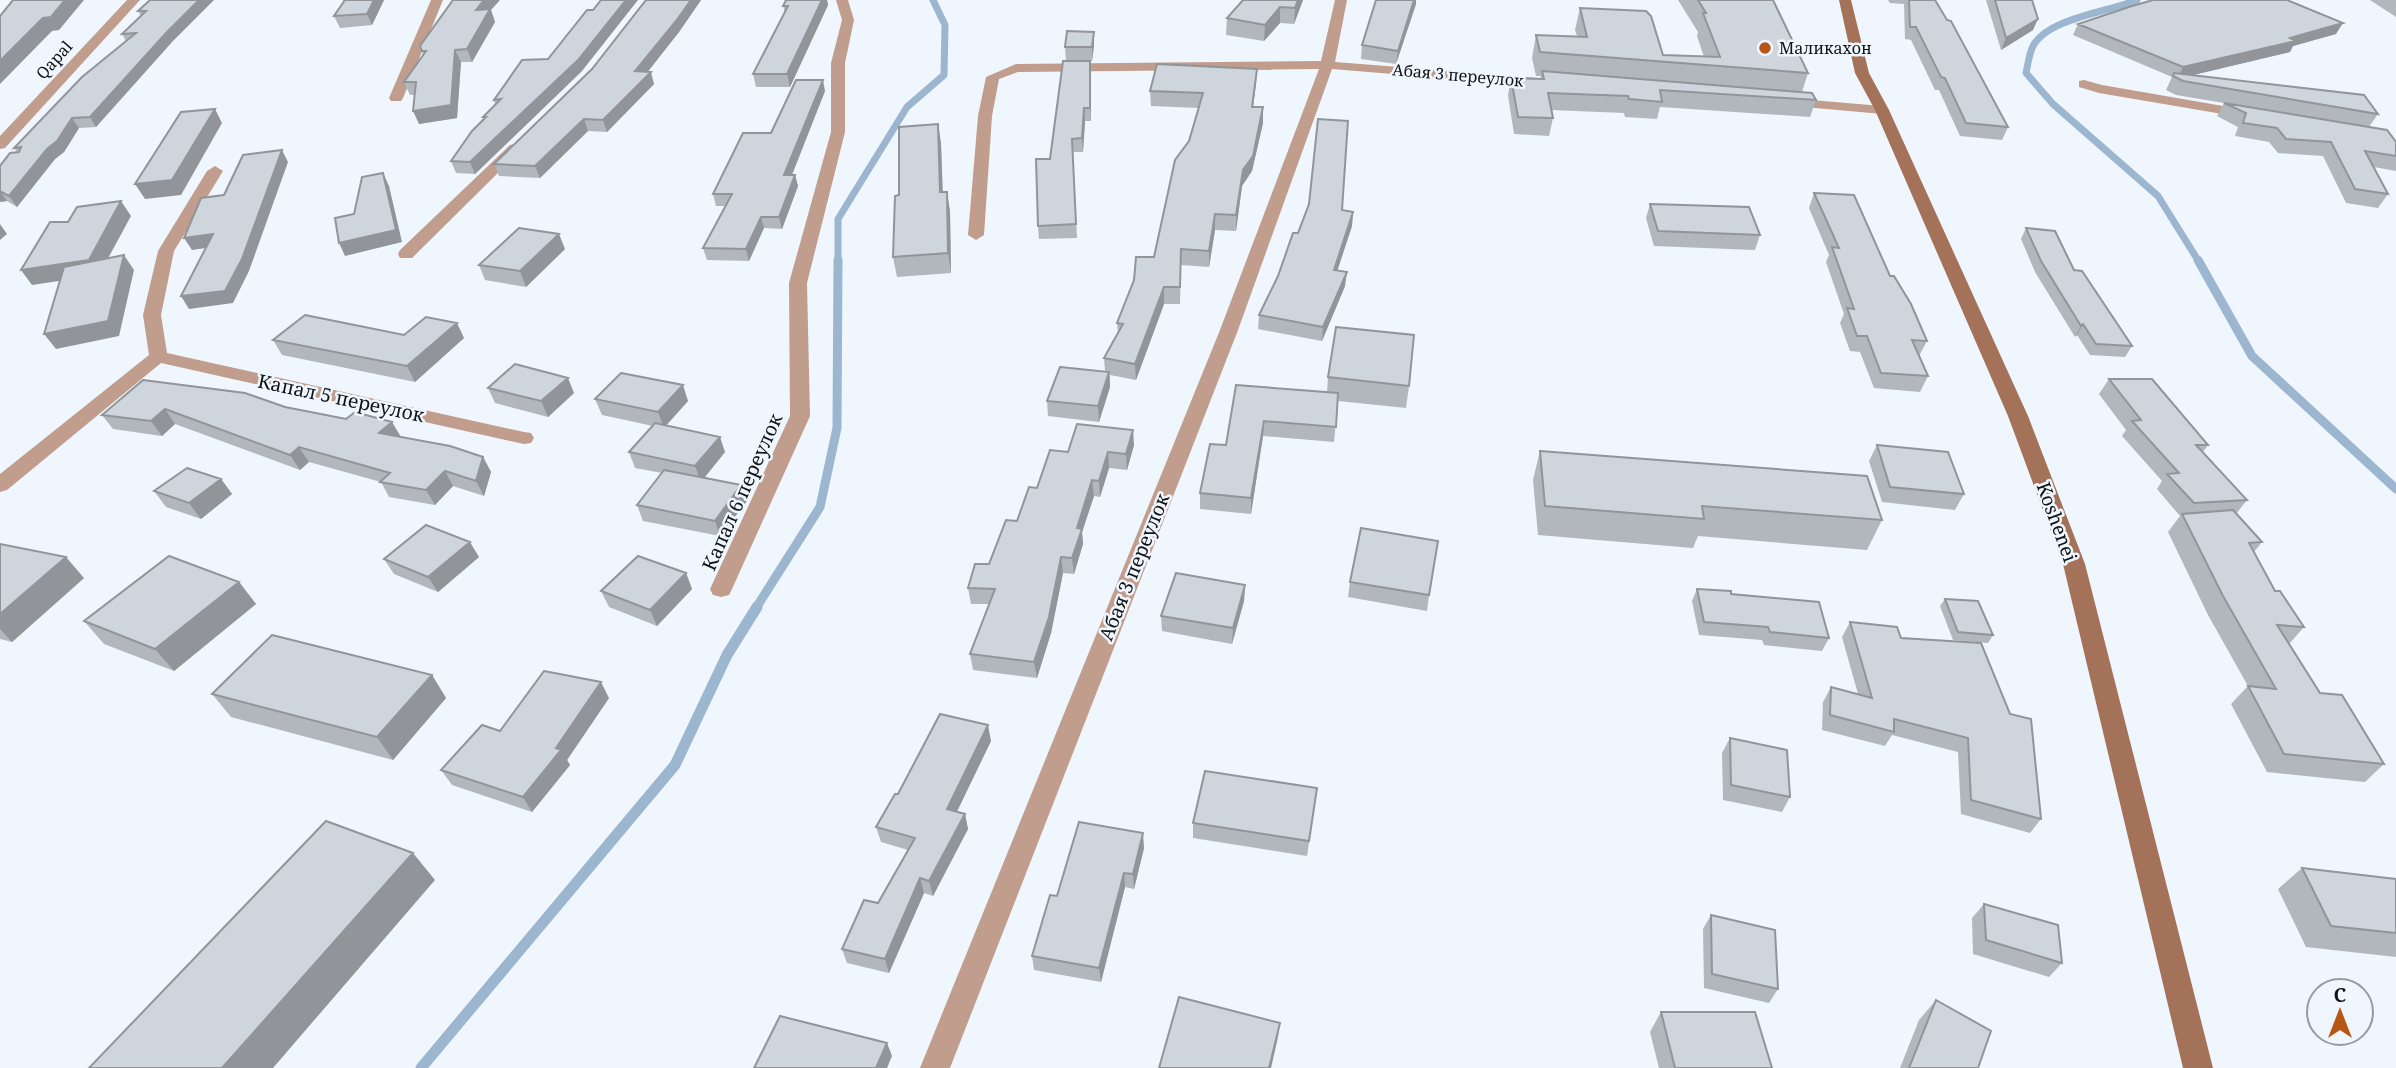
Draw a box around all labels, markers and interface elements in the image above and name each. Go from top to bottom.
street label: Qapal [31,36,77,84]
place label: Маликахон [1779,37,1872,59]
marker: Маликахон [1757,40,1773,56]
street label: Абая 3 переулок [1391,58,1525,92]
street label: Капал 5 переулок [255,368,427,428]
street label: Капал 6 переулок [696,409,789,575]
street label: Koshenei [2031,478,2083,566]
street label: Абая 3 переулок [1093,489,1176,644]
north arrow [2305,977,2375,1047]
text: С [2334,982,2346,1008]

